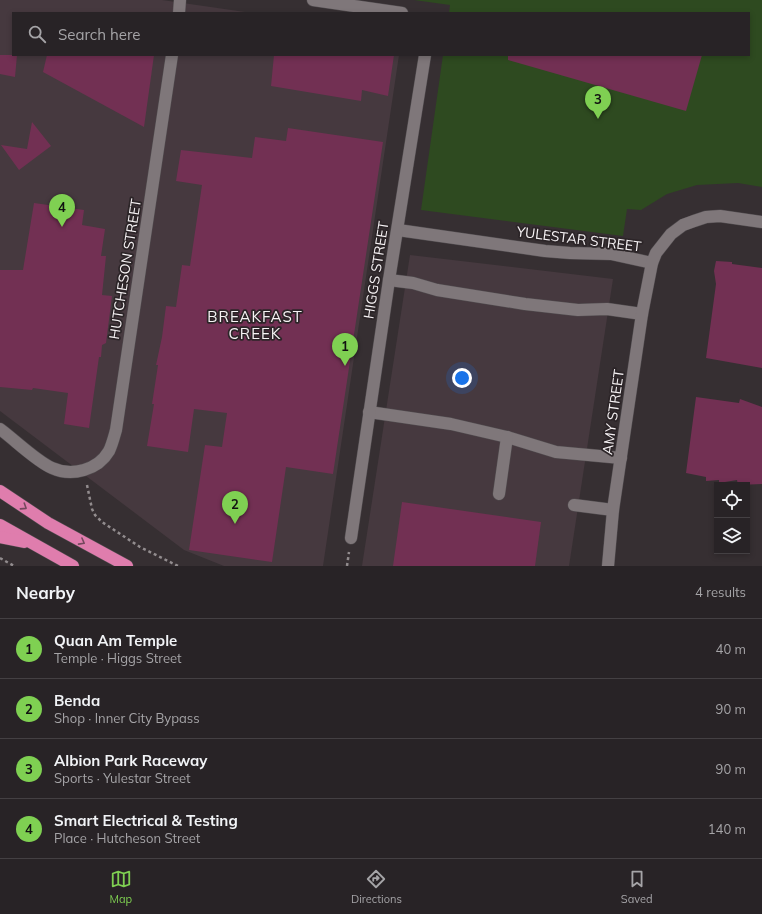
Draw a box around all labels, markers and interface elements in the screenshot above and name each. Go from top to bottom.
search box [12,12,750,56]
icon: search [26,23,48,45]
text: Search here [58,25,140,44]
pin: 3 [585,86,611,119]
pin: 4 [49,194,75,227]
street label: HUTCHESON STREET [105,197,145,341]
street label: HIGGS STREET [359,219,393,320]
street label: YULESTAR STREET [515,222,643,256]
district label: BREAKFAST CREEK [207,307,303,343]
pin: 1 [332,333,358,366]
your location [452,368,472,388]
street label: AMY STREET [598,368,628,456]
map controls [714,482,750,554]
button: locate [714,482,750,518]
pin: 2 [222,491,248,524]
one-way arrow [20,503,27,510]
button: layers [714,518,750,554]
one-way arrow [78,537,85,545]
text: Nearby [16,582,75,603]
text: 4 results [695,584,746,600]
text: Quan Am Temple [54,631,177,650]
text: 1 [25,641,33,657]
text: 40 m [716,641,746,657]
text: Temple · Higgs Street [54,650,182,666]
text: Benda [54,691,100,710]
text: 2 [25,701,33,717]
text: 90 m [716,701,746,717]
text: Shop · Inner City Bypass [54,710,200,726]
text: Albion Park Raceway [54,751,207,770]
text: 3 [25,761,33,777]
text: 90 m [716,761,746,777]
text: Sports · Yulestar Street [54,770,191,786]
text: Smart Electrical & Testing [54,811,238,830]
text: 4 [25,821,33,837]
text: 140 m [708,821,746,837]
text: Place · Hutcheson Street [54,830,200,846]
tab: Map [109,868,132,906]
tab: Directions [351,868,402,906]
tab: Saved [621,868,653,906]

